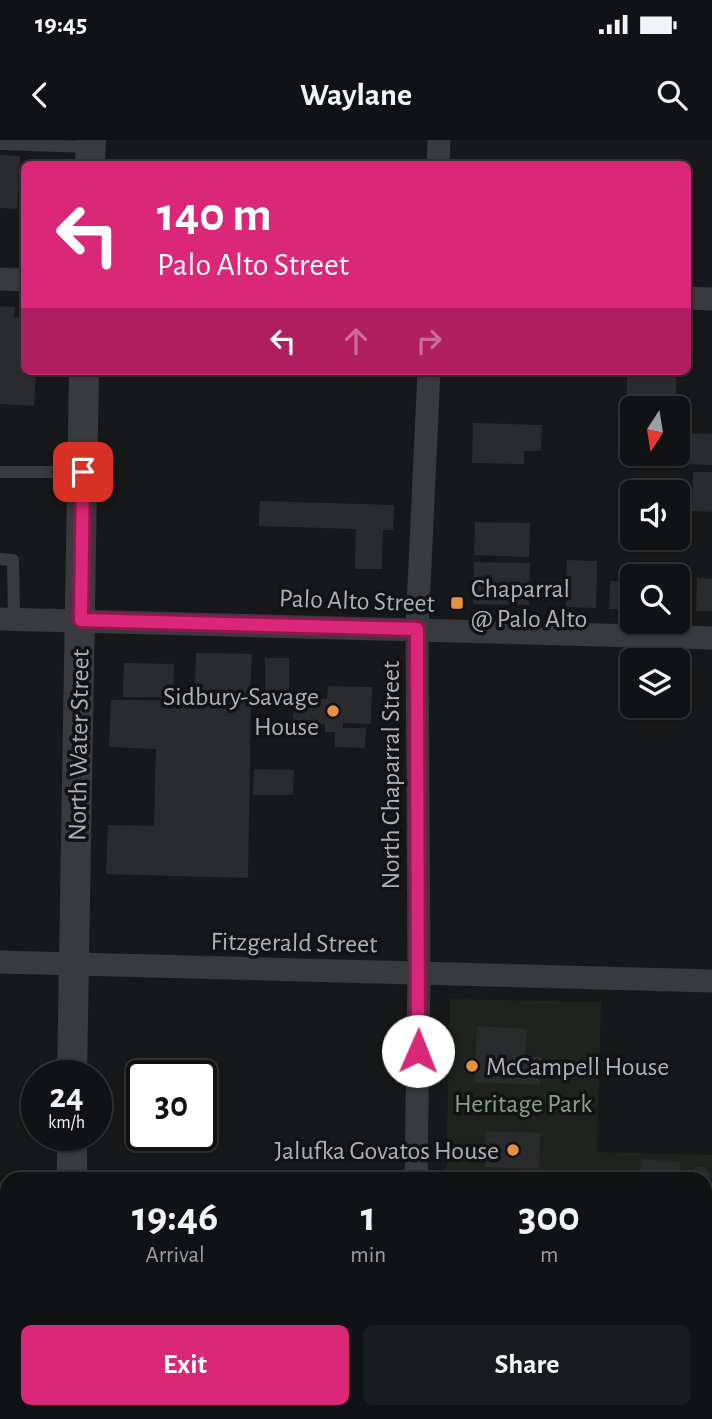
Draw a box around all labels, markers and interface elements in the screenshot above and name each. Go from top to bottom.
text: 19:45 [35,11,87,37]
icon: back [21,76,59,114]
icon: search [653,76,691,114]
text: Waylane [300,79,412,111]
icon: left [42,189,133,280]
text: 140 m [157,191,272,240]
text: Palo Alto Street [157,249,349,281]
icon: left [264,322,302,360]
icon: ahead [337,322,375,360]
icon: right [410,322,448,360]
north arrow [620,396,690,466]
map controls [620,396,690,718]
pin [53,442,113,502]
icon: arrive [64,453,102,491]
button: sound [620,480,690,550]
button: search [620,564,690,634]
place label: Chaparral @ Palo Alto [471,576,587,632]
street label: Palo Alto Street [279,585,435,617]
marker: Chaparral @ Palo Alto [449,595,465,611]
button: layers [620,648,690,718]
street label: North Water Street [64,649,94,841]
street label: North Chaparral Street [378,661,404,889]
place label: Sidbury-Savage House [163,684,319,740]
marker: Sidbury-Savage House [325,703,341,719]
street label: Fitzgerald Street [210,929,378,957]
position arrow [381,1014,455,1088]
place label: McCampell House [486,1054,669,1080]
marker: McCampell House [464,1058,480,1074]
speed limit sign: 30 [126,1060,217,1151]
text: 24 [49,1079,84,1114]
park label: Heritage Park [454,1091,592,1117]
text: km/h [48,1114,85,1132]
place label: Jalufka Govatos House [274,1138,499,1164]
marker: Jalufka Govatos House [505,1142,521,1158]
text: 19:46 [132,1196,218,1238]
text: 1 [361,1196,376,1238]
text: 300 [518,1196,580,1238]
text: Arrival [146,1244,205,1267]
text: min [350,1244,386,1267]
text: m [540,1244,558,1267]
button: Exit [21,1325,349,1405]
button: Share [363,1325,691,1405]

